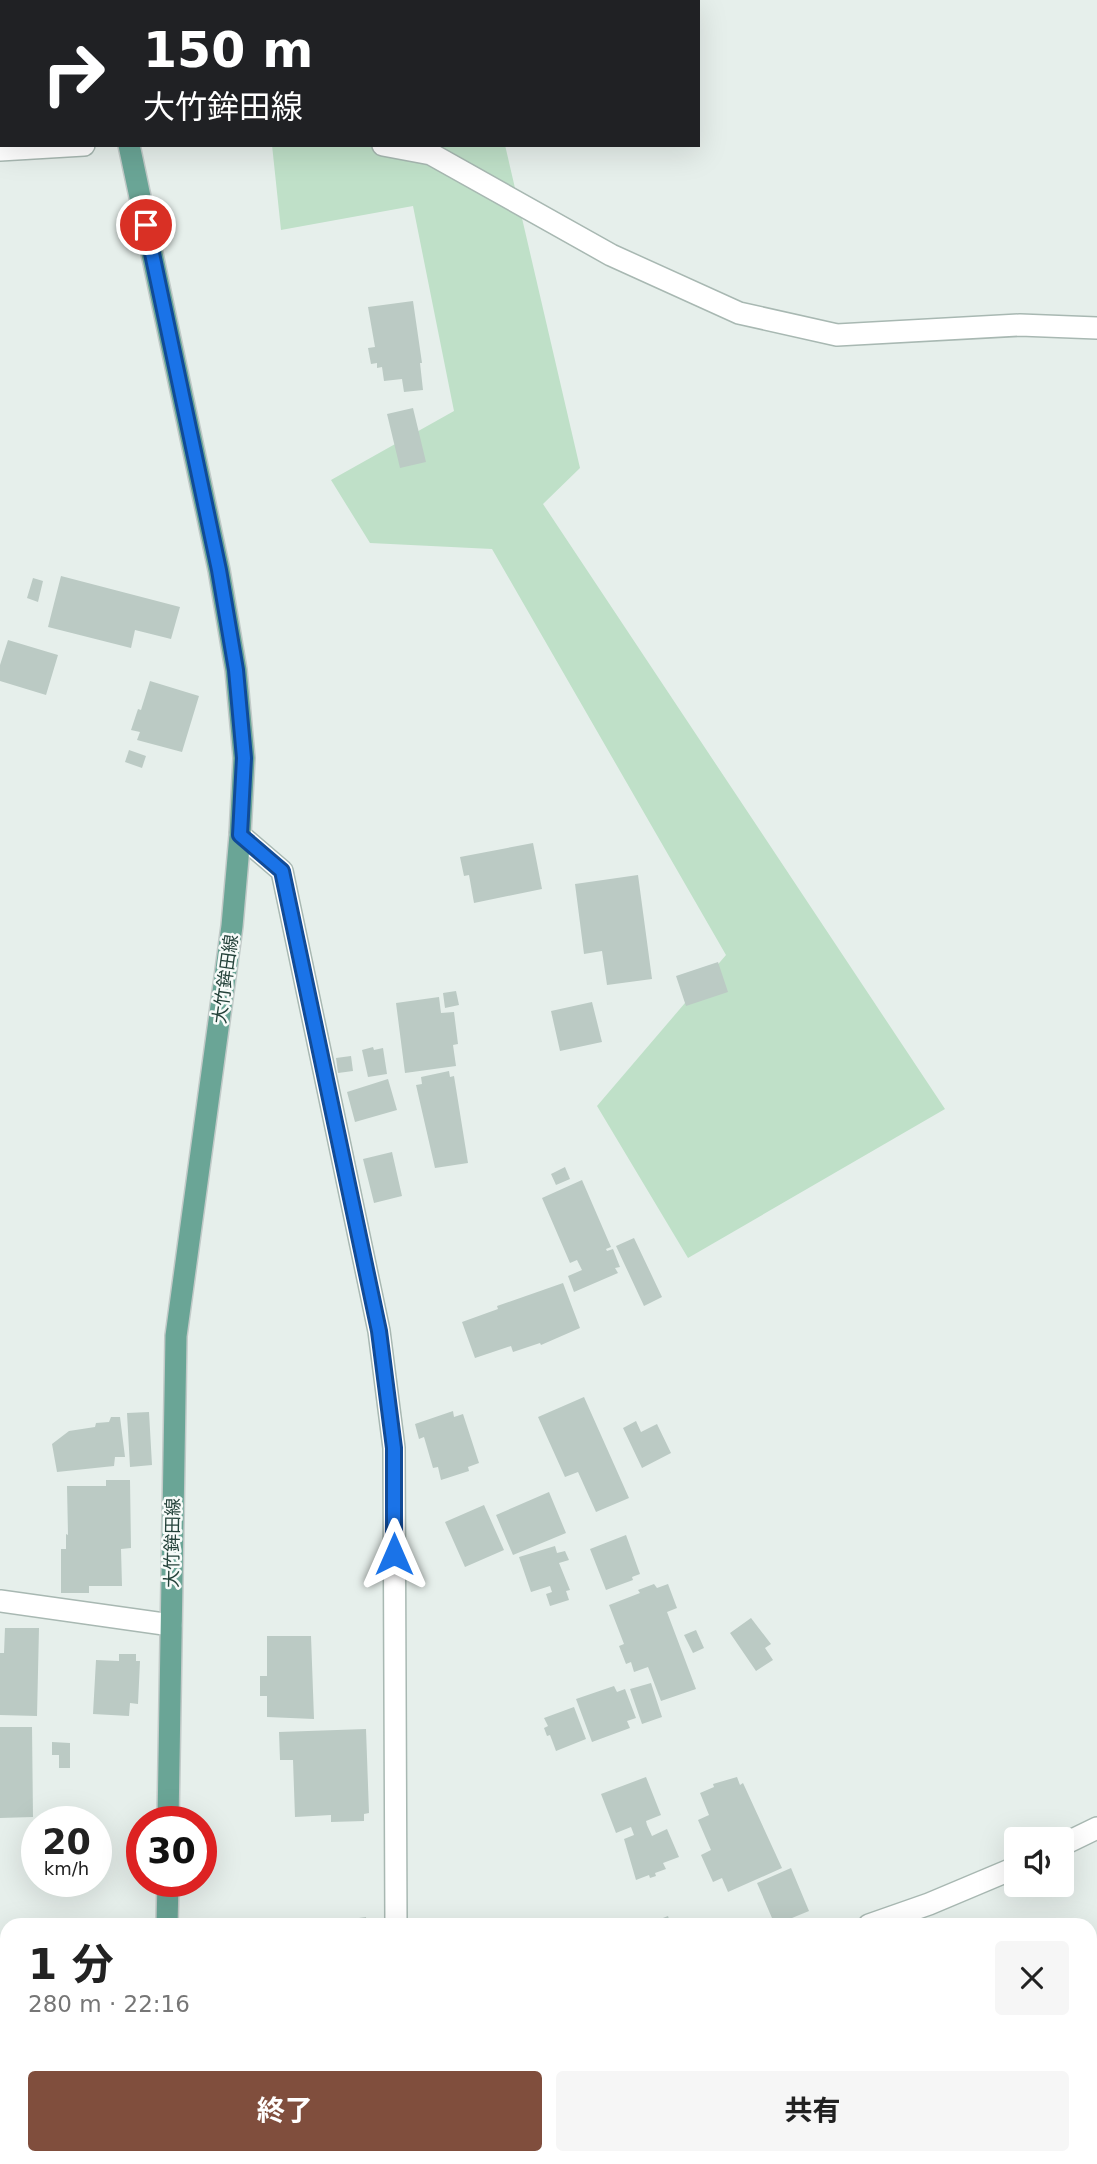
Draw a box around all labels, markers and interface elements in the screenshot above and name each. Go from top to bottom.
text: 150 m [143,22,313,79]
icon: right [28,28,119,119]
text: 大竹鉾田線 [143,88,303,126]
pin [116,195,176,255]
icon: arrive [127,206,165,244]
street label: 大竹鉾田線 [208,933,242,1025]
street label: 大竹鉾田線 [161,1498,183,1588]
position arrow [357,1517,431,1591]
speed limit sign: 30 [126,1806,217,1897]
text: 20 [42,1822,91,1862]
map controls [1004,1827,1074,1897]
button: sound [1004,1827,1074,1897]
text: km/h [44,1858,89,1879]
text: 1 分 [28,1940,114,1989]
button: close [995,1941,1069,2015]
text: 280 m · 22:16 [28,1991,190,2017]
button: 終了 [28,2071,542,2151]
button: 共有 [556,2071,1069,2151]

